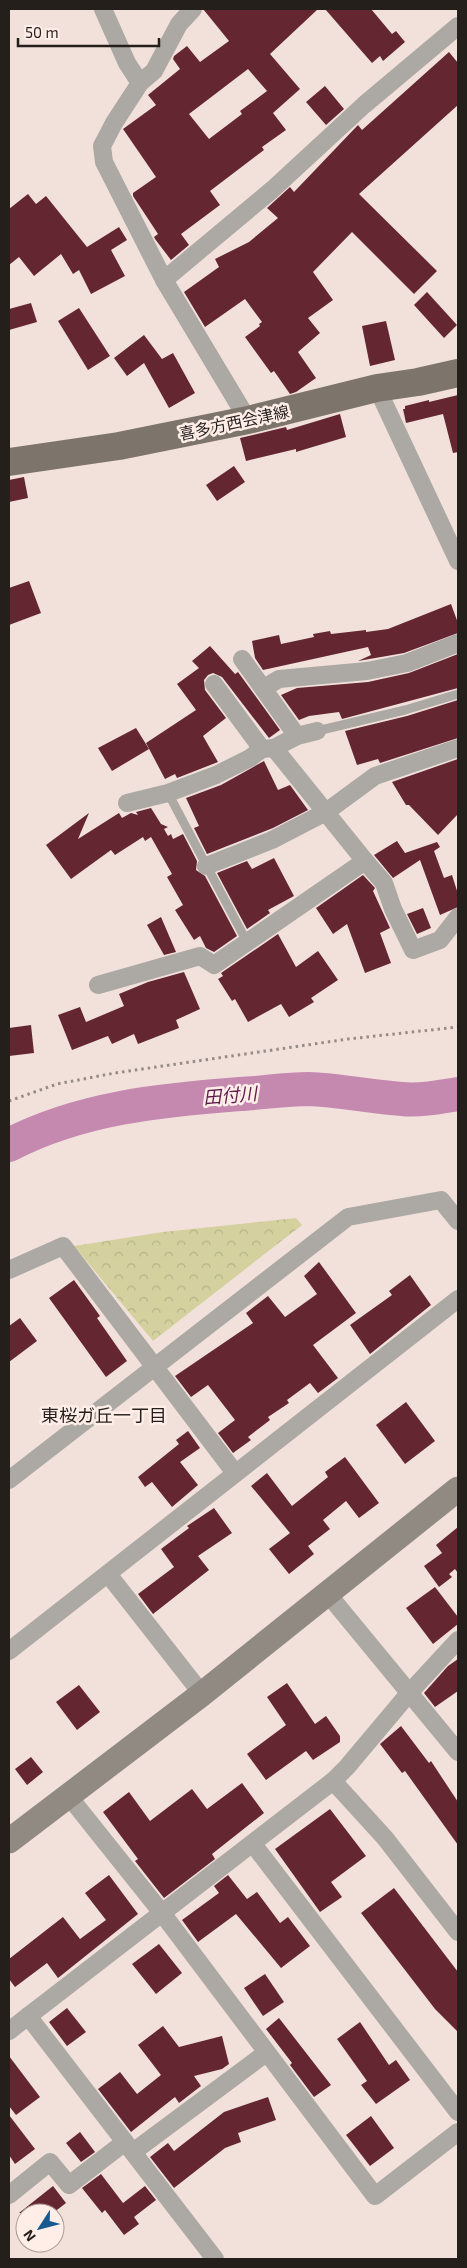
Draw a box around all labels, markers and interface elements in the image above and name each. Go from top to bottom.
scale bar [18,15,159,47]
text: 50 m [25,23,59,41]
street label: 喜多方西会津線 [177,401,291,443]
water label: 田付川 [202,1082,260,1108]
district label: 東桜ガ丘一丁目 [41,1404,167,1426]
north arrow [15,2203,65,2253]
text: N [19,2227,39,2245]

